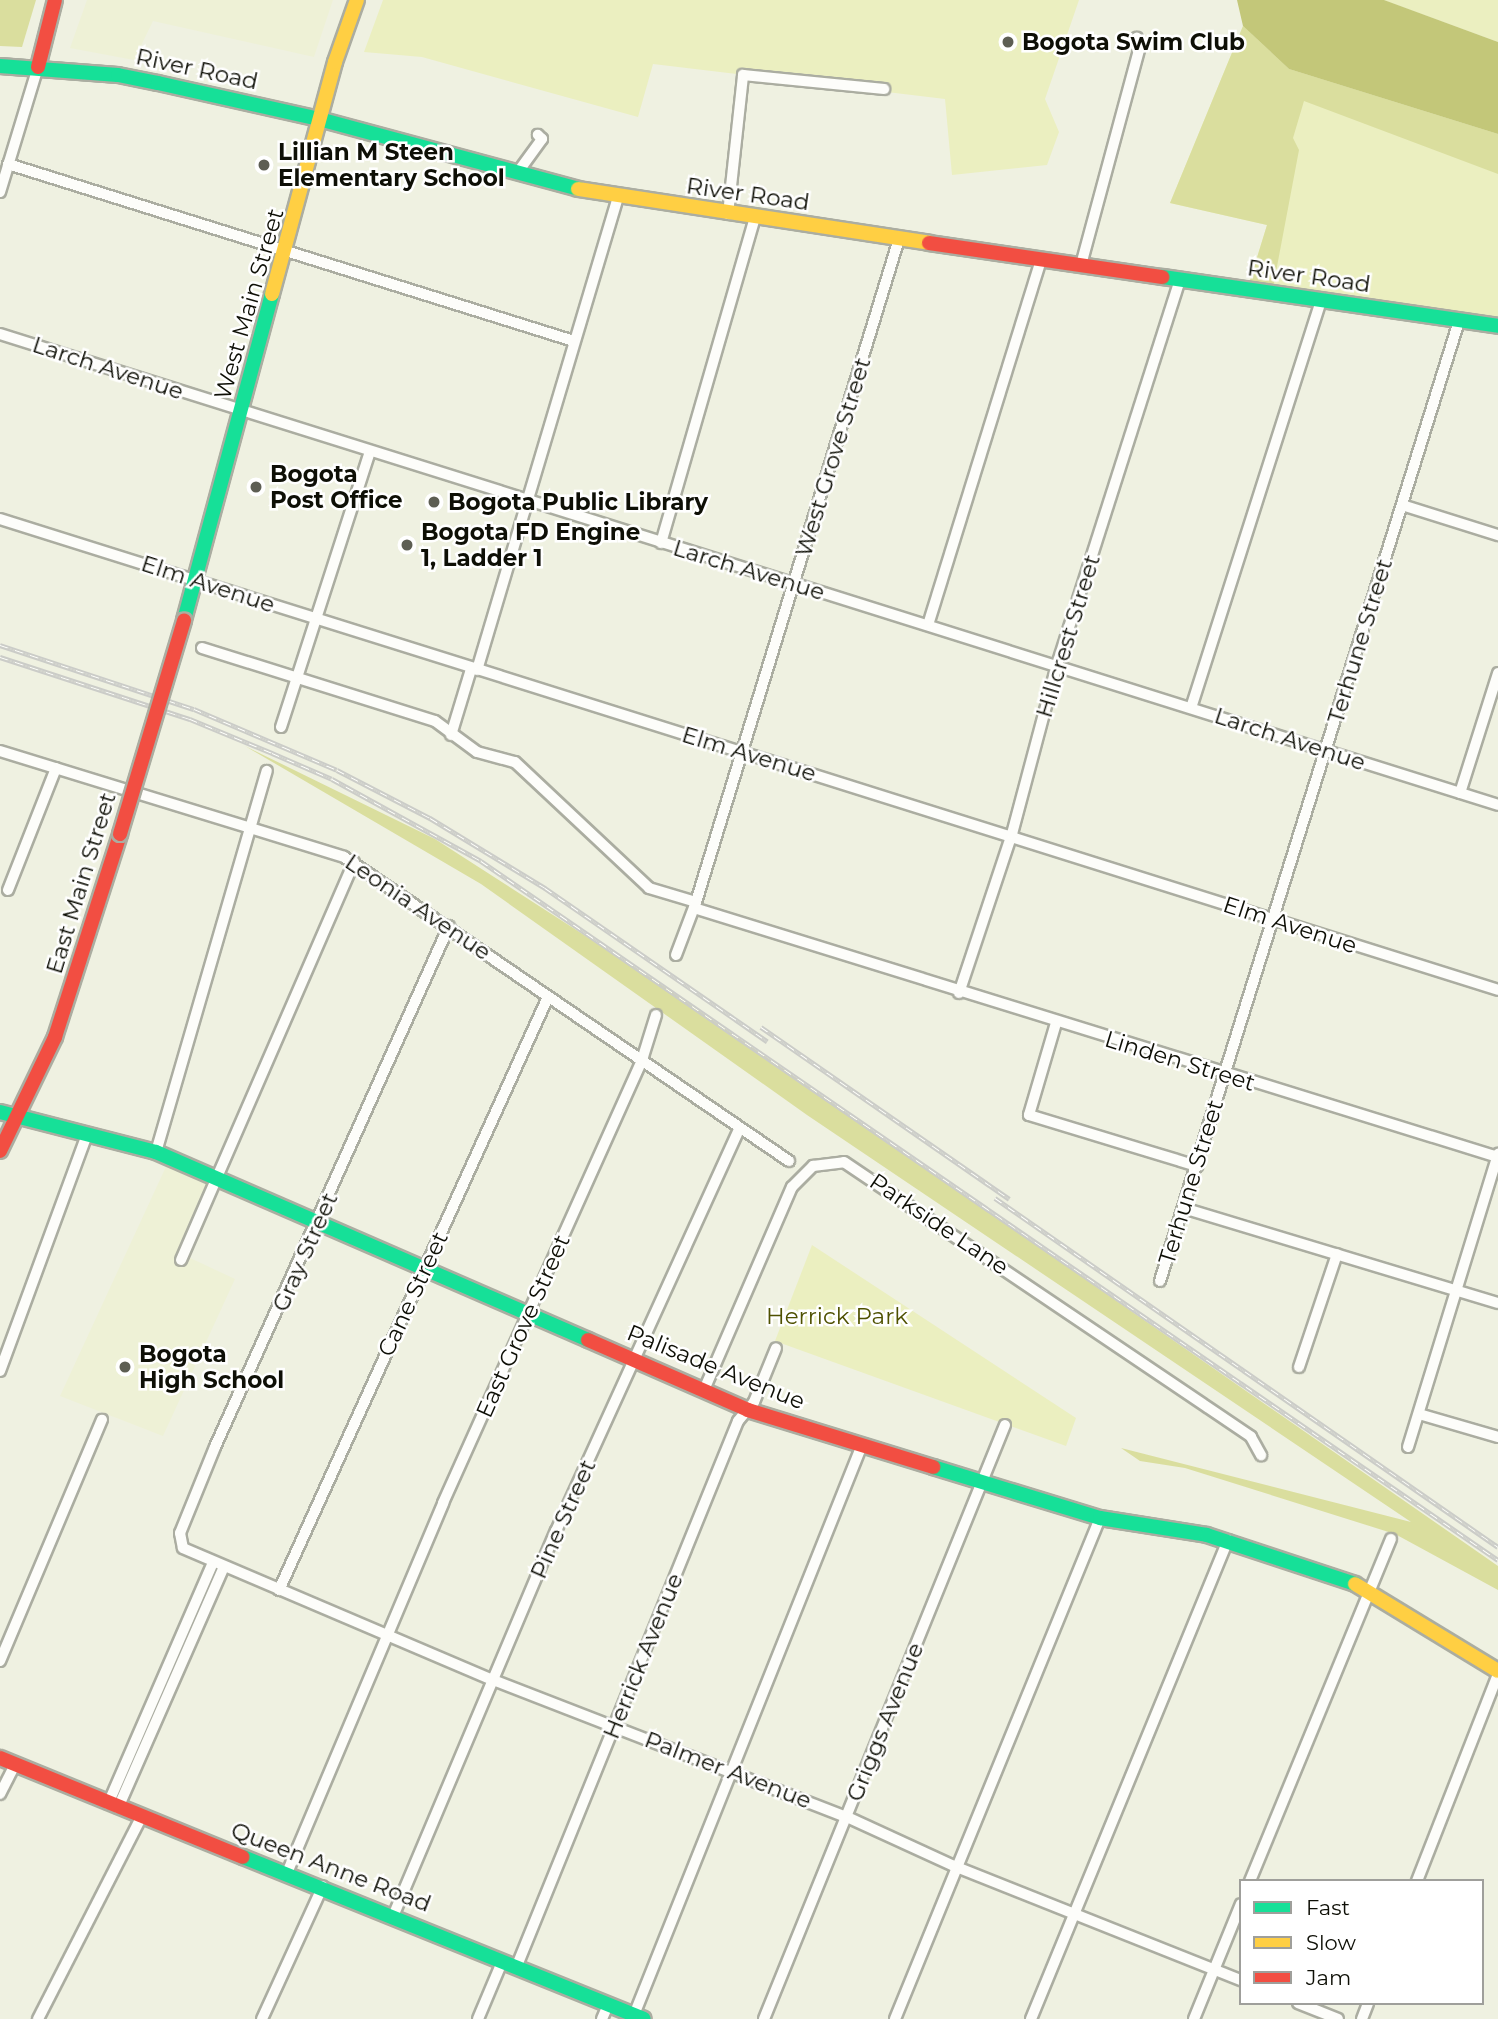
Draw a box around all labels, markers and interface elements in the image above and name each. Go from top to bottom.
place label: Bogota Swim Club [1022,28,1245,56]
marker: Bogota Swim Club [1000,34,1016,50]
street label: River Road [133,43,261,95]
place label: Lillian M Steen Elementary School [278,138,505,192]
marker: Lillian M Steen Elementary School [256,157,272,173]
street label: River Road [685,172,811,216]
street label: West Main Street [209,205,289,403]
street label: River Road [1246,254,1372,298]
street label: Larch Avenue [29,331,187,405]
street label: West Grove Street [790,354,876,560]
place label: Bogota Post Office [270,460,403,514]
marker: Bogota Post Office [248,479,264,495]
place label: Bogota Public Library [448,488,708,516]
marker: Bogota Public Library [426,494,442,510]
place label: Bogota FD Engine 1, Ladder 1 [421,518,640,572]
street label: Larch Avenue [670,534,828,606]
marker: Bogota FD Engine 1, Ladder 1 [399,537,415,553]
street label: Elm Avenue [138,549,278,619]
street label: Hillcrest Street [1030,551,1106,721]
street label: Terhune Street [1322,555,1398,727]
street label: Larch Avenue [1211,702,1369,776]
street label: Elm Avenue [679,721,819,787]
street label: East Main Street [40,789,122,977]
street label: Leonia Avenue [340,848,496,966]
street label: Elm Avenue [1220,890,1360,960]
street label: Linden Street [1101,1025,1259,1097]
street label: Terhune Street [1153,1096,1229,1268]
street label: Parkside Lane [864,1167,1014,1281]
street label: Gray Street [267,1188,343,1316]
street label: Cane Street [372,1227,454,1361]
street label: East Grove Street [470,1230,576,1422]
park label: Herrick Park [766,1302,908,1330]
street label: Palisade Avenue [623,1319,809,1415]
place label: Bogota High School [139,1340,284,1394]
marker: Bogota High School [117,1359,133,1375]
street label: Pine Street [524,1455,602,1583]
street label: Herrick Avenue [597,1569,689,1743]
street label: Griggs Avenue [841,1639,929,1805]
street label: Palmer Avenue [641,1726,815,1814]
street label: Queen Anne Road [227,1816,435,1918]
legend [1239,1879,1484,2005]
text: Fast [1306,1895,1350,1920]
text: Slow [1306,1930,1356,1955]
text: Jam [1306,1965,1351,1990]

